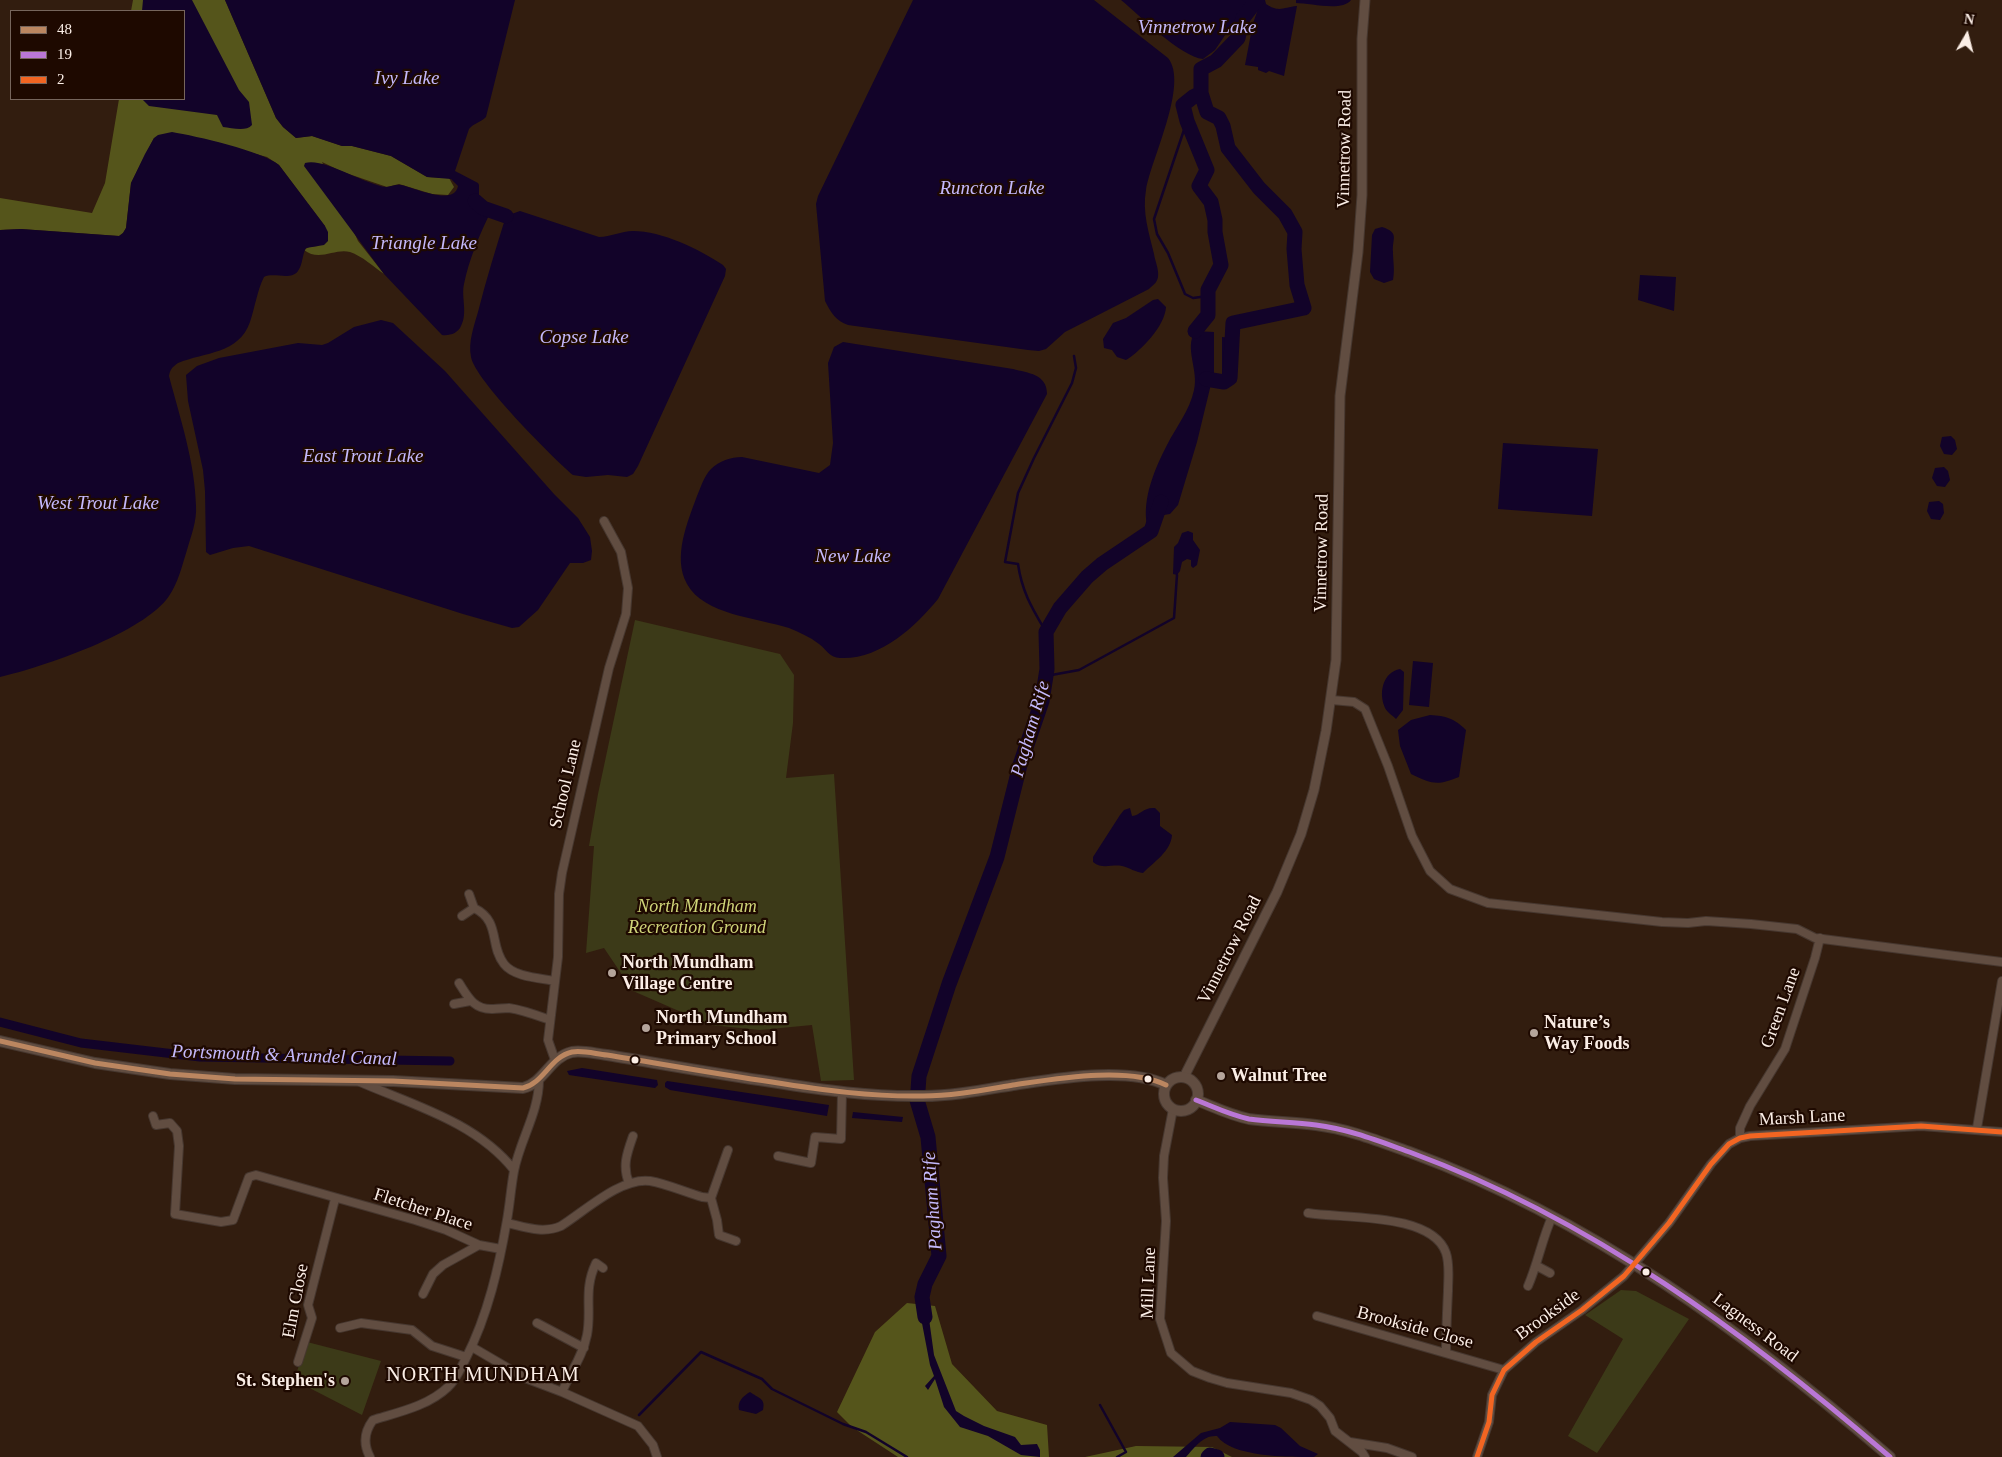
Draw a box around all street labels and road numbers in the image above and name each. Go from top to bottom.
street label: Vinnetrow Road [1333,90,1357,208]
street label: Vinnetrow Road [1310,494,1334,612]
street label: School Lane [545,737,587,831]
street label: Vinnetrow Road [1194,892,1266,1008]
street label: Green Lane [1756,965,1806,1051]
street label: Marsh Lane [1758,1105,1846,1131]
street label: Fletcher Place [371,1184,475,1236]
street label: Mill Lane [1137,1247,1161,1319]
street label: Elm Close [278,1262,314,1340]
street label: Brookside [1512,1285,1584,1345]
street label: Lagness Road [1708,1289,1802,1367]
street label: Brookside Close [1354,1302,1476,1354]

